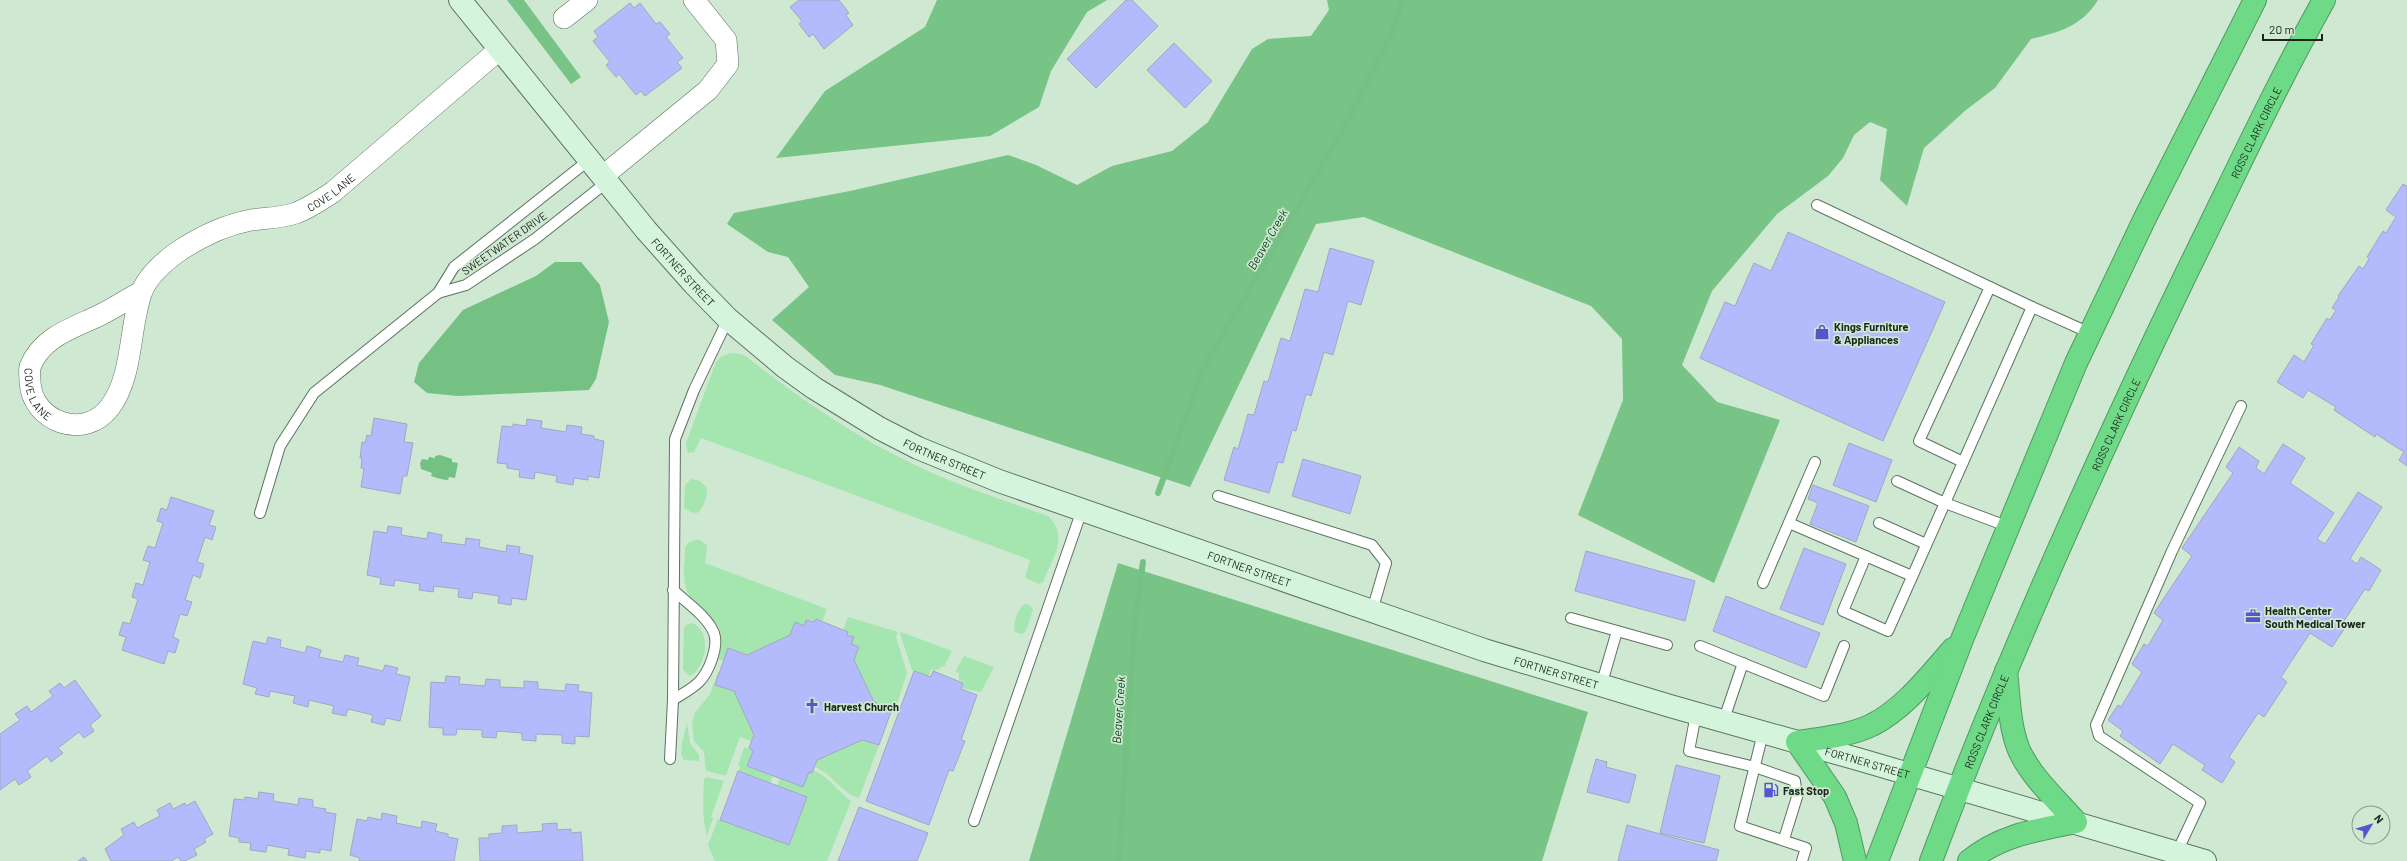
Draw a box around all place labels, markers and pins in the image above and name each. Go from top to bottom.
place label: Kings Furniture & Appliances [1834,320,1909,346]
shop icon: Kings Furniture & Appliances [1813,323,1831,341]
place label: Health Center South Medical Tower [2265,604,2366,630]
office icon: Health Center South Medical Tower [2244,607,2262,625]
church icon: Harvest Church [803,697,821,715]
place label: Harvest Church [824,700,899,713]
fuel station icon: Fast Stop [1762,781,1780,799]
place label: Fast Stop [1783,784,1829,797]

